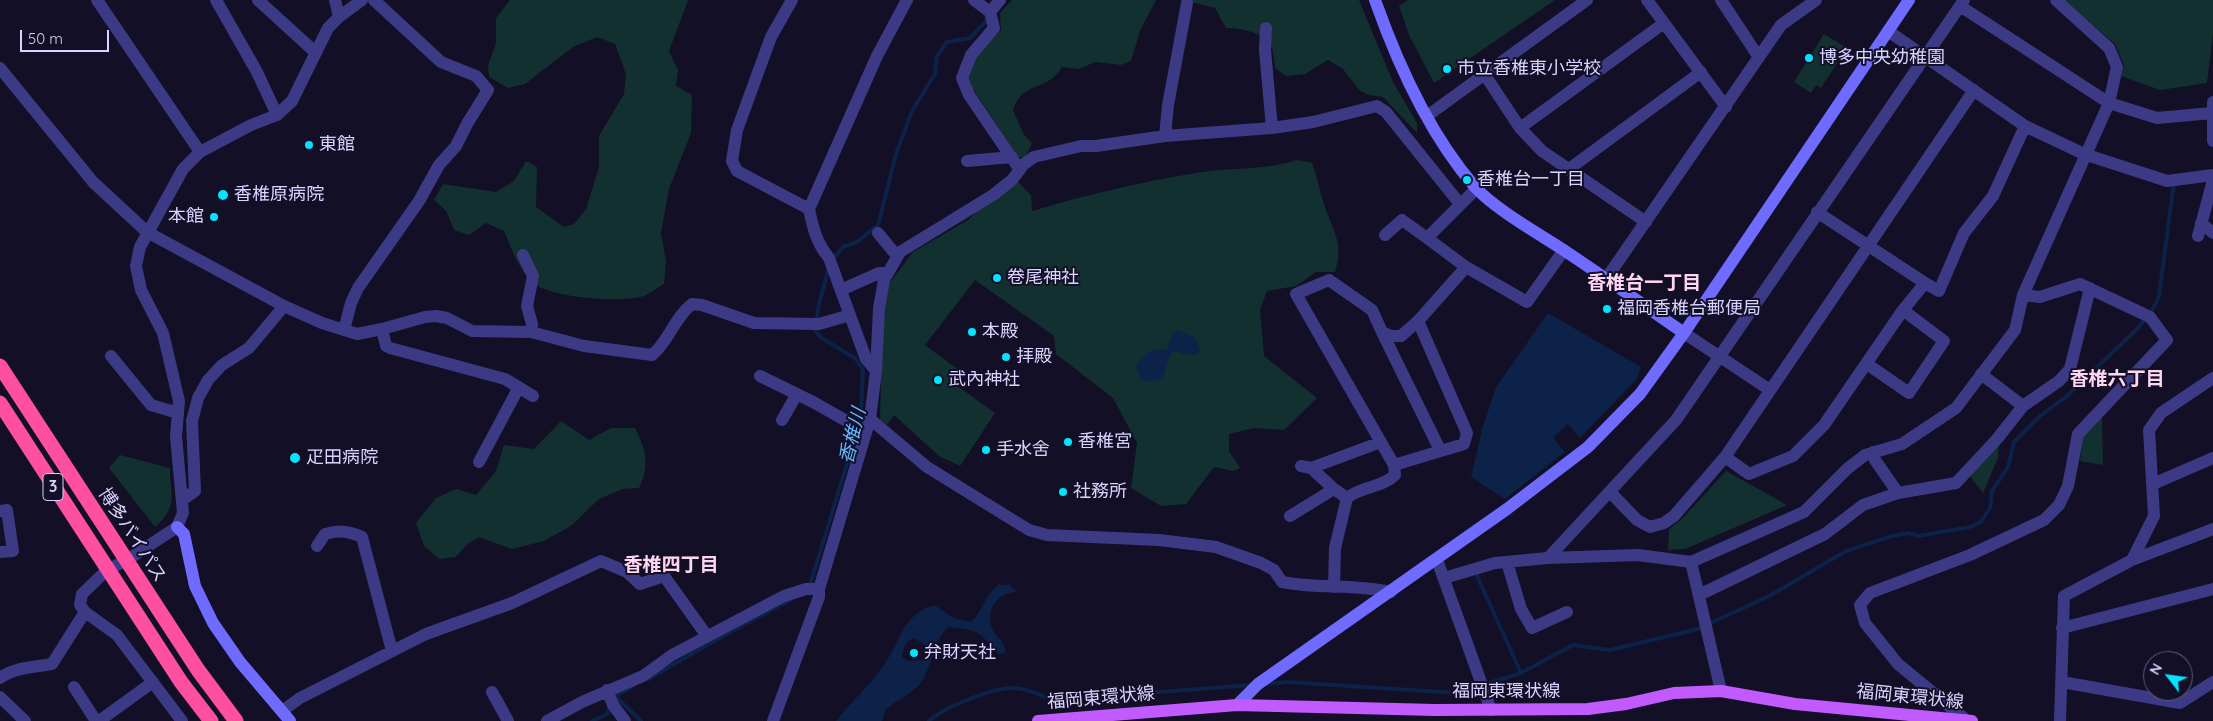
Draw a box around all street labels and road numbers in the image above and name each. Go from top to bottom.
road number: 3 [43,474,63,501]
street label: 博多バイパス [94,484,170,586]
street label: 福岡東環状線 [1452,681,1560,703]
street label: 福岡東環状線 [1855,681,1965,713]
street label: 福岡東環状線 [1046,683,1156,713]

